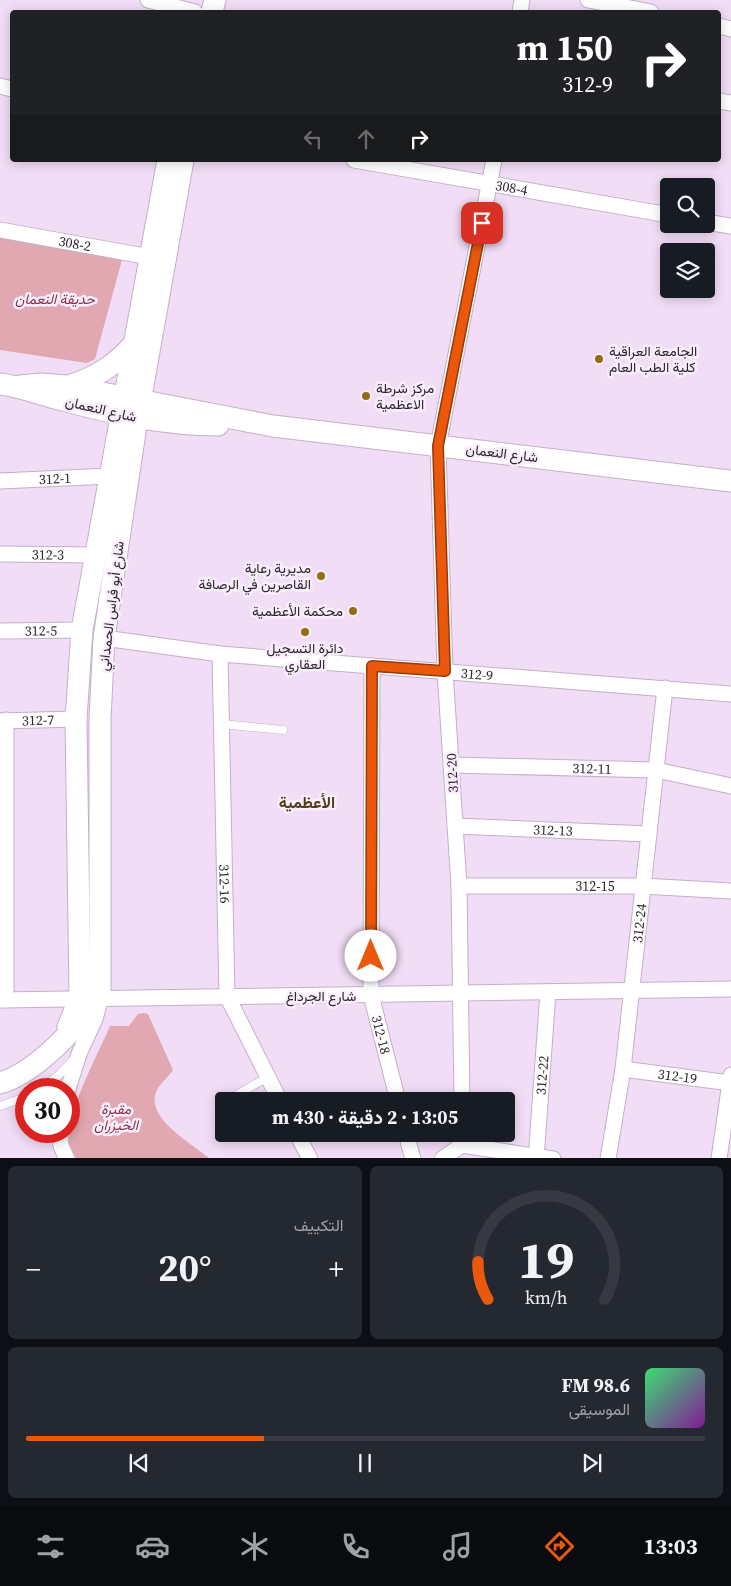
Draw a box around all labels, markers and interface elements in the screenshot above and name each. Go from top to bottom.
text: 150 m [517,24,613,72]
icon: right [631,30,696,95]
text: 312-9 [562,69,613,99]
icon: left [299,125,327,153]
icon: ahead [352,125,380,153]
icon: right [405,125,433,153]
street label: 308-4 [494,175,529,200]
map controls [660,178,715,298]
button: search [660,178,715,233]
pin [461,202,503,244]
icon: arrive [468,209,496,237]
street label: 308-2 [57,231,93,256]
button: layers [660,243,715,298]
park label: حديقة النعمان [15,289,96,309]
place label: الجامعة العراقية كلية الطب العام [609,341,697,377]
marker: الجامعة العراقية كلية الطب العام [593,353,605,365]
place label: مركز شرطة الاعظمية [376,378,434,414]
marker: مركز شرطة الاعظمية [360,390,372,402]
street label: شارع النعمان [63,391,139,428]
street label: شارع النعمان [465,439,539,468]
street label: 312-1 [38,468,72,489]
street label: شارع أبو فراس الحمداني [93,540,131,672]
street label: 312-3 [32,544,64,565]
place label: مديرية رعاية القاصرين في الرصافة [198,558,311,596]
marker: مديرية رعاية القاصرين في الرصافة [315,570,327,582]
place label: محكمة الأعظمية [252,601,343,621]
marker: محكمة الأعظمية [347,605,359,617]
street label: 312-5 [25,620,57,641]
marker: دائرة التسجيل العقاري [299,626,311,638]
place label: دائرة التسجيل العقاري [267,638,344,676]
street label: 312-9 [460,663,494,685]
street label: 312-7 [22,710,54,730]
street label: 312-20 [441,753,463,793]
street label: 312-11 [572,758,612,779]
district label: الأعظمية [279,791,335,813]
street label: 312-13 [533,819,573,841]
street label: 312-16 [214,864,235,904]
street label: 312-15 [575,876,615,896]
street label: 312-24 [627,902,651,944]
position arrow [344,929,396,981]
street label: شارع الجرداغ [286,986,356,1007]
street label: 312-18 [367,1013,396,1056]
street label: 312-22 [531,1055,553,1096]
street label: 312-19 [657,1064,698,1089]
speed limit sign: 30 [15,1078,80,1143]
park label: مقبرة الخيزران [94,1099,140,1135]
text: 13:05 · 2 دقيقة · 430 m [272,1104,458,1130]
text: التكييف [294,1214,344,1236]
text: 19 [518,1224,574,1295]
text: 20° [158,1242,212,1294]
text: − [26,1250,41,1288]
text: + [329,1250,344,1288]
text: km/h [525,1285,568,1310]
text: 98.6 FM [561,1372,630,1398]
text: الموسيقى [569,1398,630,1420]
icon: previous [125,1449,153,1477]
icon: pause [351,1449,379,1477]
icon: next [578,1449,606,1477]
icon: filters [33,1529,68,1564]
icon: car [135,1529,170,1564]
icon: climate [237,1529,272,1564]
icon: phone [338,1529,373,1564]
icon: music [440,1529,475,1564]
icon: directions [542,1529,577,1564]
text: 13:03 [643,1531,698,1561]

